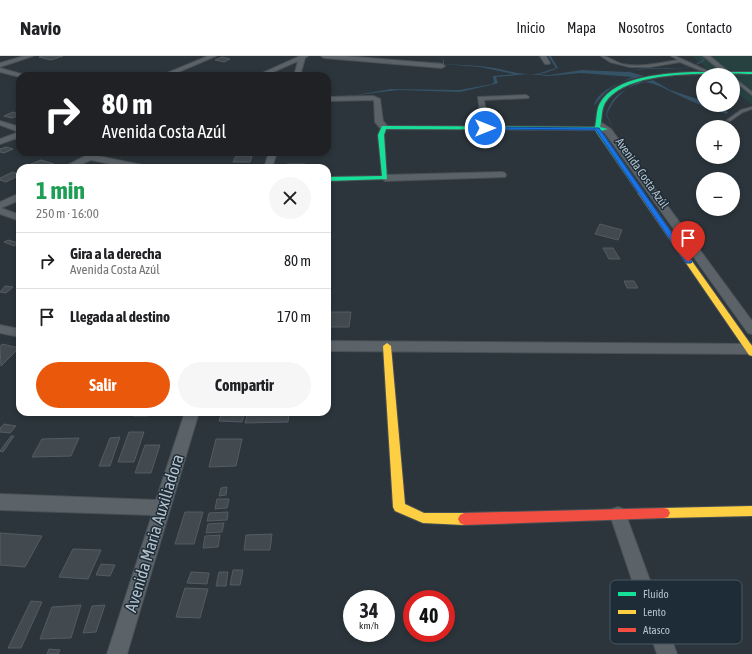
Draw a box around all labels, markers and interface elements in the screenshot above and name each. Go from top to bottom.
text: Navio [20,17,61,39]
text: Inicio [516,20,545,36]
text: Mapa [567,20,596,36]
text: Nosotros [618,20,664,36]
text: Contacto [686,20,732,36]
map controls [696,68,740,216]
button: search [696,68,740,112]
icon: right [36,88,88,140]
text: 80 m [102,88,152,120]
position arrow [464,107,506,149]
button: + [696,120,740,164]
text: Avenida Costa Azúl [102,121,226,142]
street label: Avenida Costa Azúl [613,135,672,212]
button: − [696,172,740,216]
text: 1 min [36,177,85,204]
button: close [269,177,311,219]
text: 250 m · 16:00 [36,206,99,221]
pin [671,221,705,262]
icon: arrive [677,227,699,249]
text: Gira a la derecha [70,245,161,262]
icon: right [36,250,58,272]
text: 80 m [284,252,311,269]
text: Avenida Costa Azúl [70,262,160,277]
icon: arrive [36,306,58,328]
text: Llegada al destino [70,308,170,325]
text: 170 m [277,308,311,325]
button: Salir [36,362,170,408]
button: Compartir [178,362,311,408]
street label: Avenida Maria Auxiliadora [120,452,188,614]
legend [610,580,742,644]
text: Fluido [643,588,669,600]
speed limit sign: 40 [403,590,455,642]
text: 34 [360,599,378,622]
text: Lento [643,606,666,618]
text: km/h [359,620,379,631]
text: Atasco [643,624,670,636]

